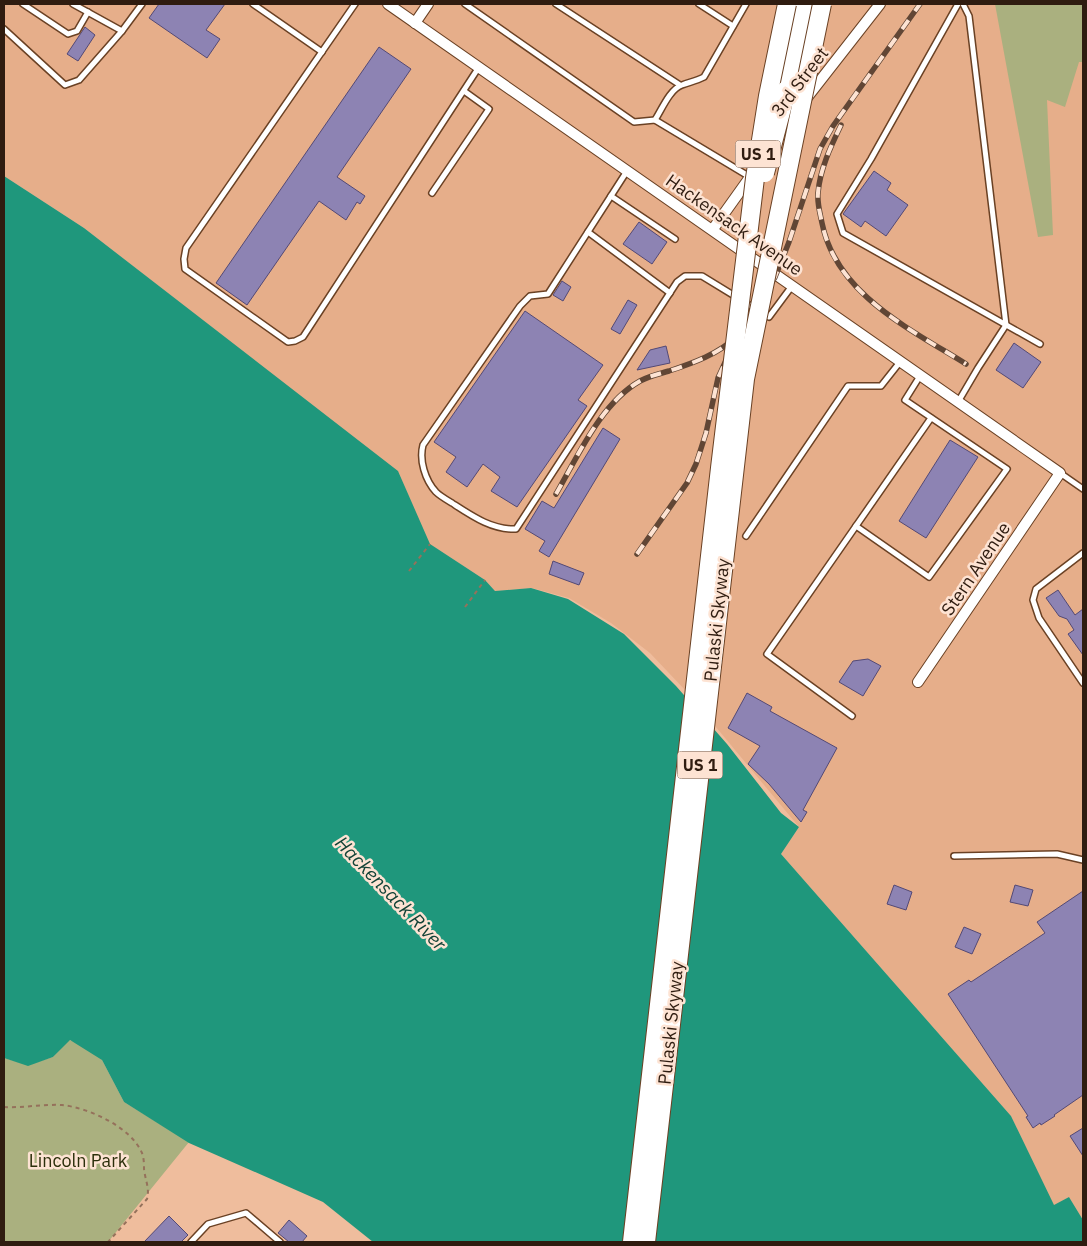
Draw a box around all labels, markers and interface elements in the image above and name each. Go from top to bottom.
street label: 3rd Street [766,42,833,121]
road number: US 1 [736,140,780,168]
street label: Hackensack Avenue [661,169,807,281]
street label: Stern Avenue [936,518,1015,620]
street label: Pulaski Skyway [699,557,734,683]
road number: US 1 [678,752,722,778]
water label: Hackensack River [330,831,452,956]
street label: Pulaski Skyway [653,960,688,1086]
park label: Lincoln Park [29,1149,128,1172]

